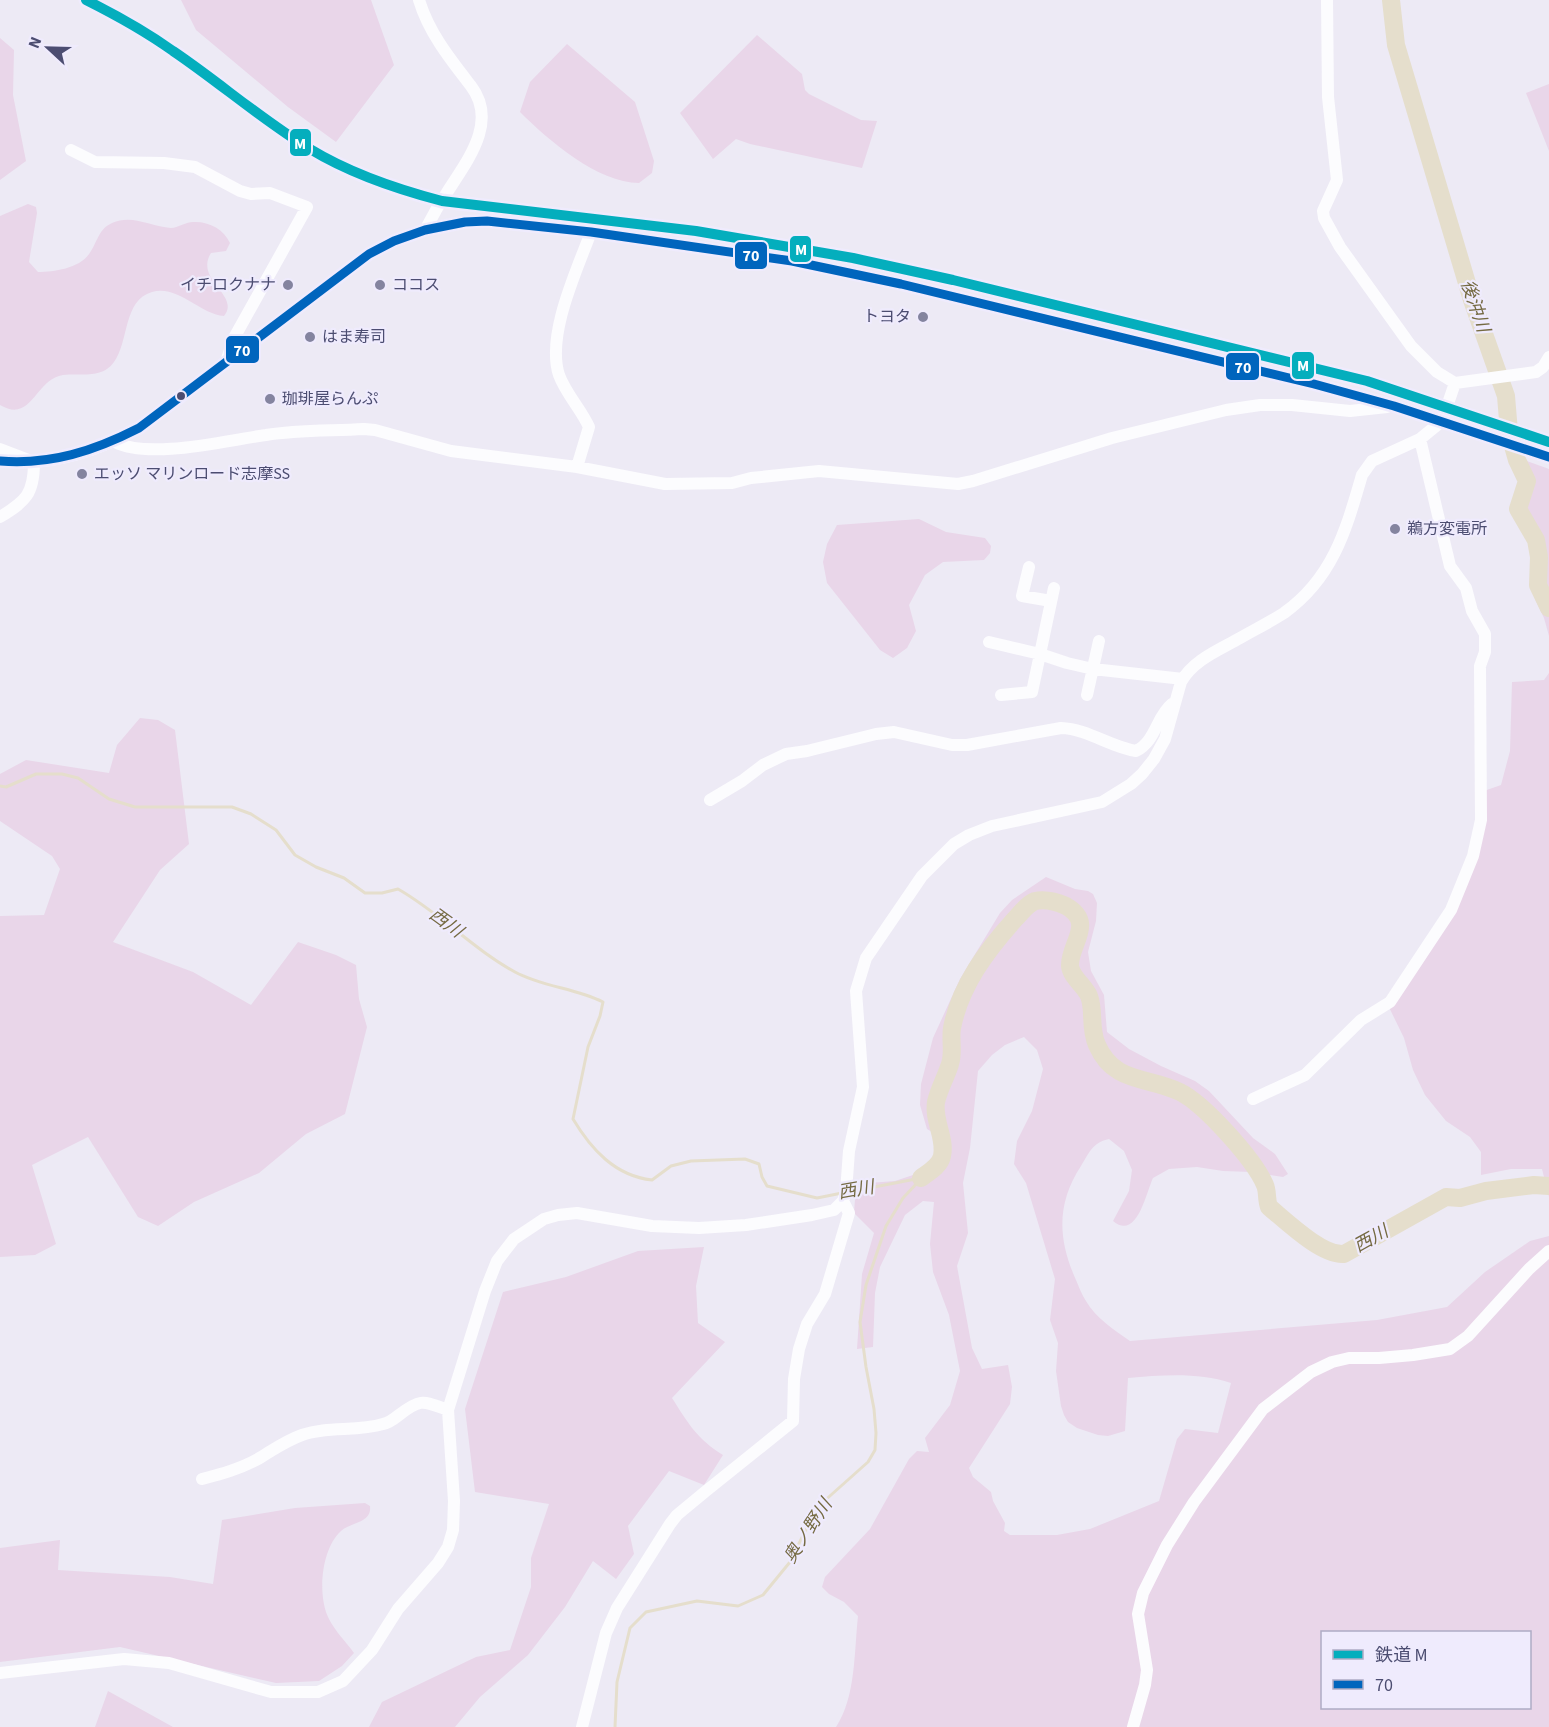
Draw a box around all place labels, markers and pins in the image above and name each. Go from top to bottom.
place label: イチロクナナ [180,274,276,296]
place label: ココス [392,274,440,296]
marker: イチロクナナ [281,278,295,292]
marker: ココス [373,278,387,292]
place label: トヨタ [863,306,911,328]
marker: トヨタ [916,310,930,324]
place label: はま寿司 [322,326,386,348]
marker: はま寿司 [303,330,317,344]
place label: 珈琲屋らんぷ [282,388,378,410]
unlabelled marker [175,390,187,402]
marker: 珈琲屋らんぷ [263,392,277,406]
place label: エッソ マリンロード志摩SS [94,463,290,485]
marker: エッソ マリンロード志摩SS [75,467,89,481]
place label: 鵜方変電所 [1407,518,1487,540]
marker: 鵜方変電所 [1388,522,1402,536]

